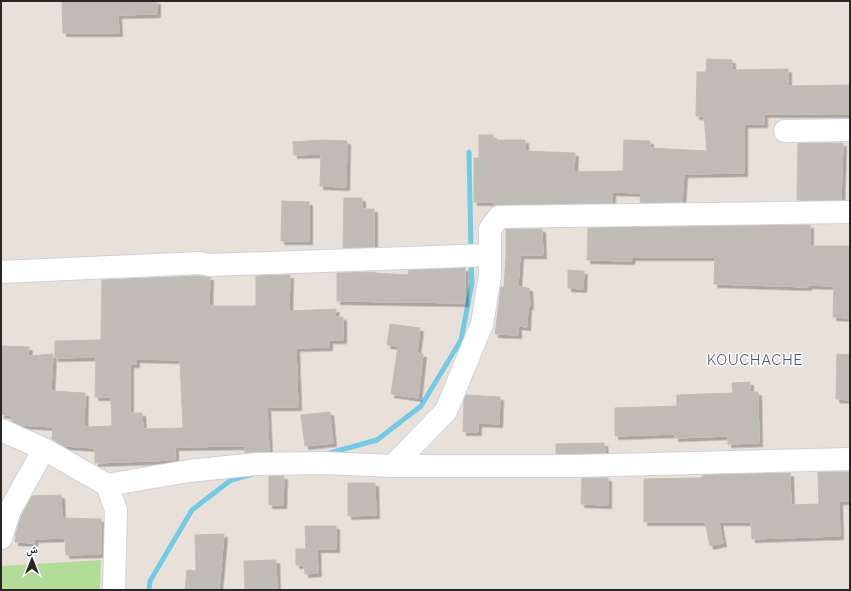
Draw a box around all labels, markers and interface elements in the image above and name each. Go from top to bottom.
district label: KOUCHACHE [707,352,803,368]
north arrow [12,539,52,579]
text: ش [26,543,38,557]

